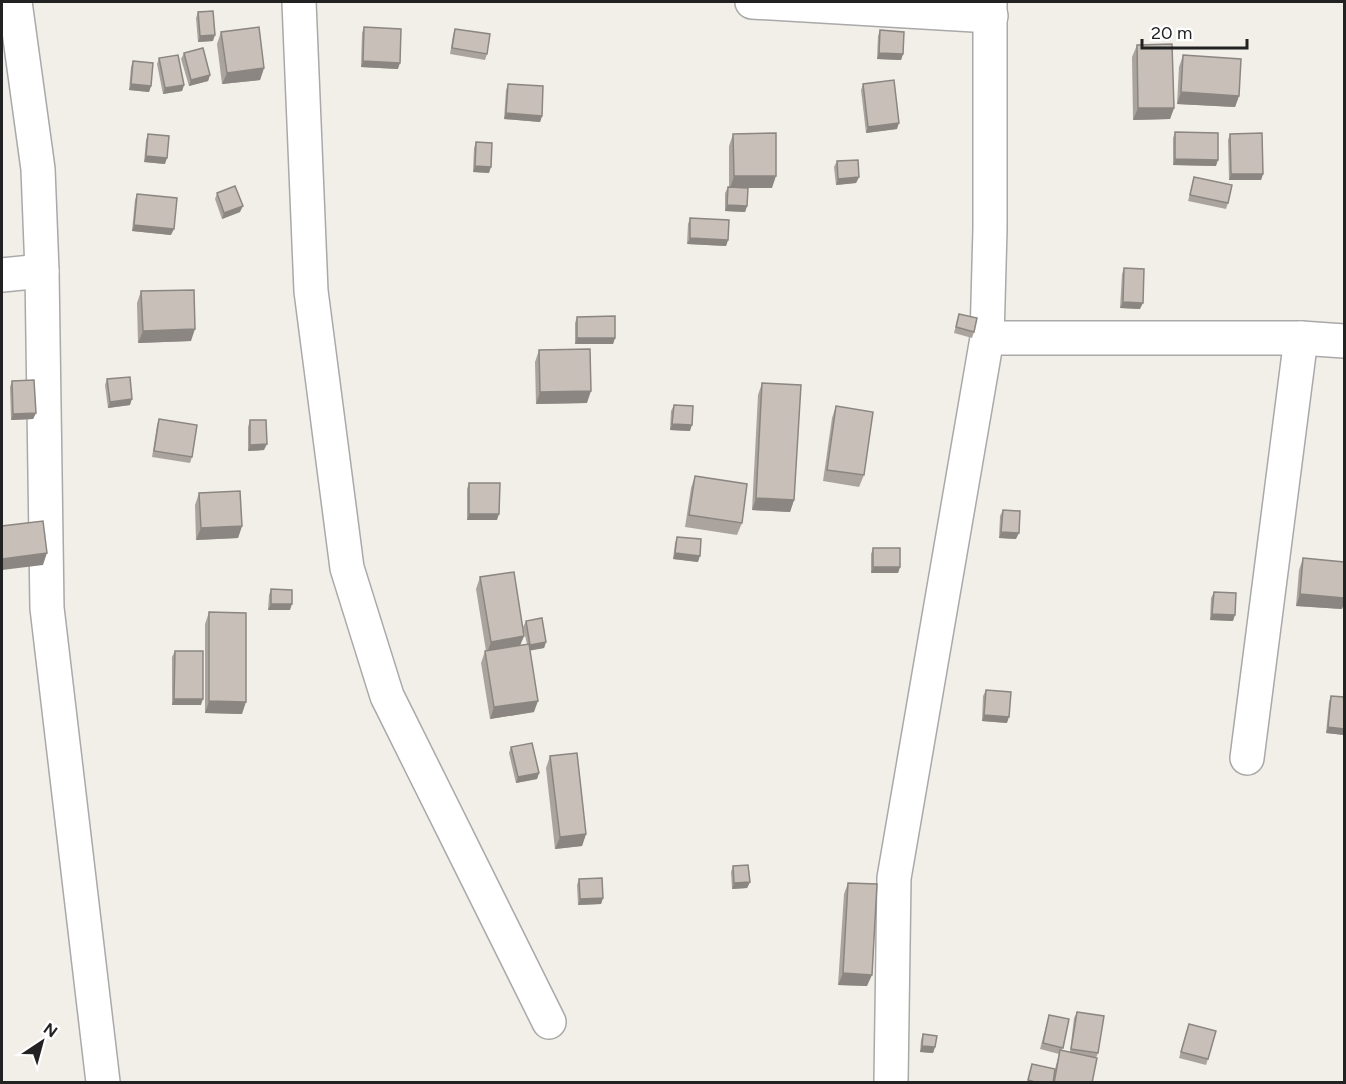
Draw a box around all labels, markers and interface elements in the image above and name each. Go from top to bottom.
scale bar [1142,12,1247,50]
text: 20 m [1151,22,1192,44]
north arrow [12,1012,72,1072]
text: N [40,1019,61,1042]

